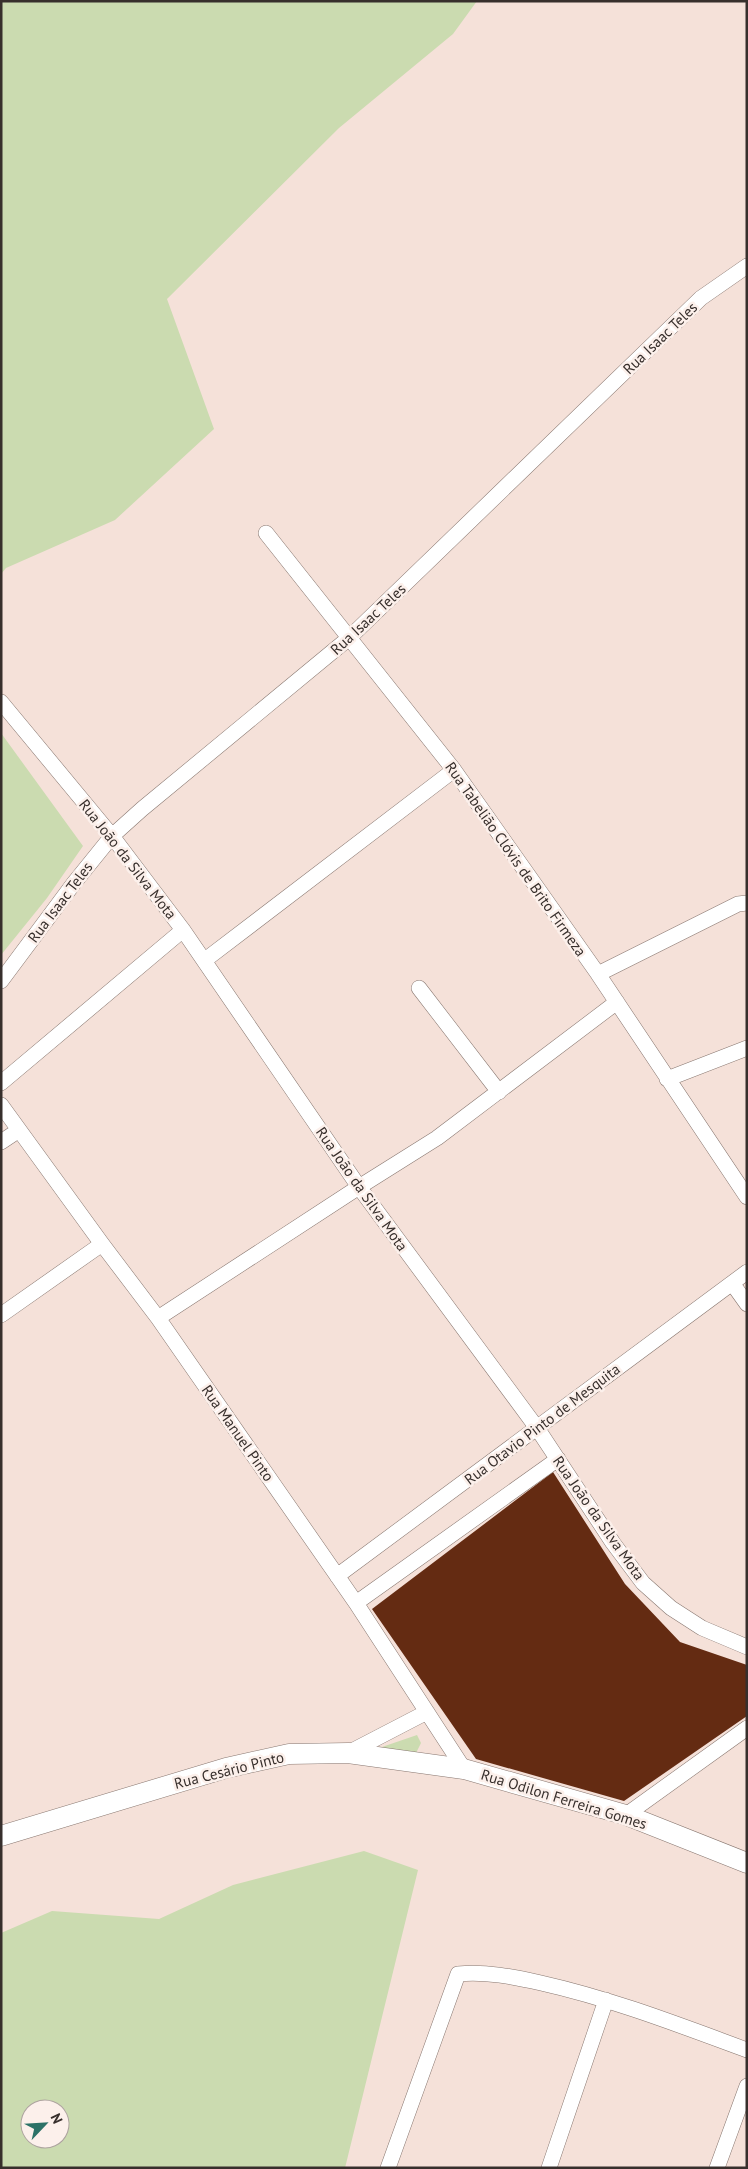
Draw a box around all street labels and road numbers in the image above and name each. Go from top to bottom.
street label: Rua Isaac Teles [619,298,701,378]
street label: Rua Isaac Teles [326,579,410,659]
street label: Rua Tabelião Clóvis de Brito Firmeza [441,758,591,960]
street label: Rua João da Silva Mota [75,795,181,923]
street label: Rua Isaac Teles [23,858,97,946]
street label: Rua João da Silva Mota [312,1123,412,1255]
street label: Rua Otavio Pinto de Mesquita [460,1359,624,1489]
street label: Rua Manuel Pinto [198,1381,278,1485]
street label: Rua João da Silva Mota [549,1452,649,1584]
street label: Rua Cesário Pinto [172,1747,286,1793]
street label: Rua Odilon Ferreira Gomes [479,1765,649,1833]

